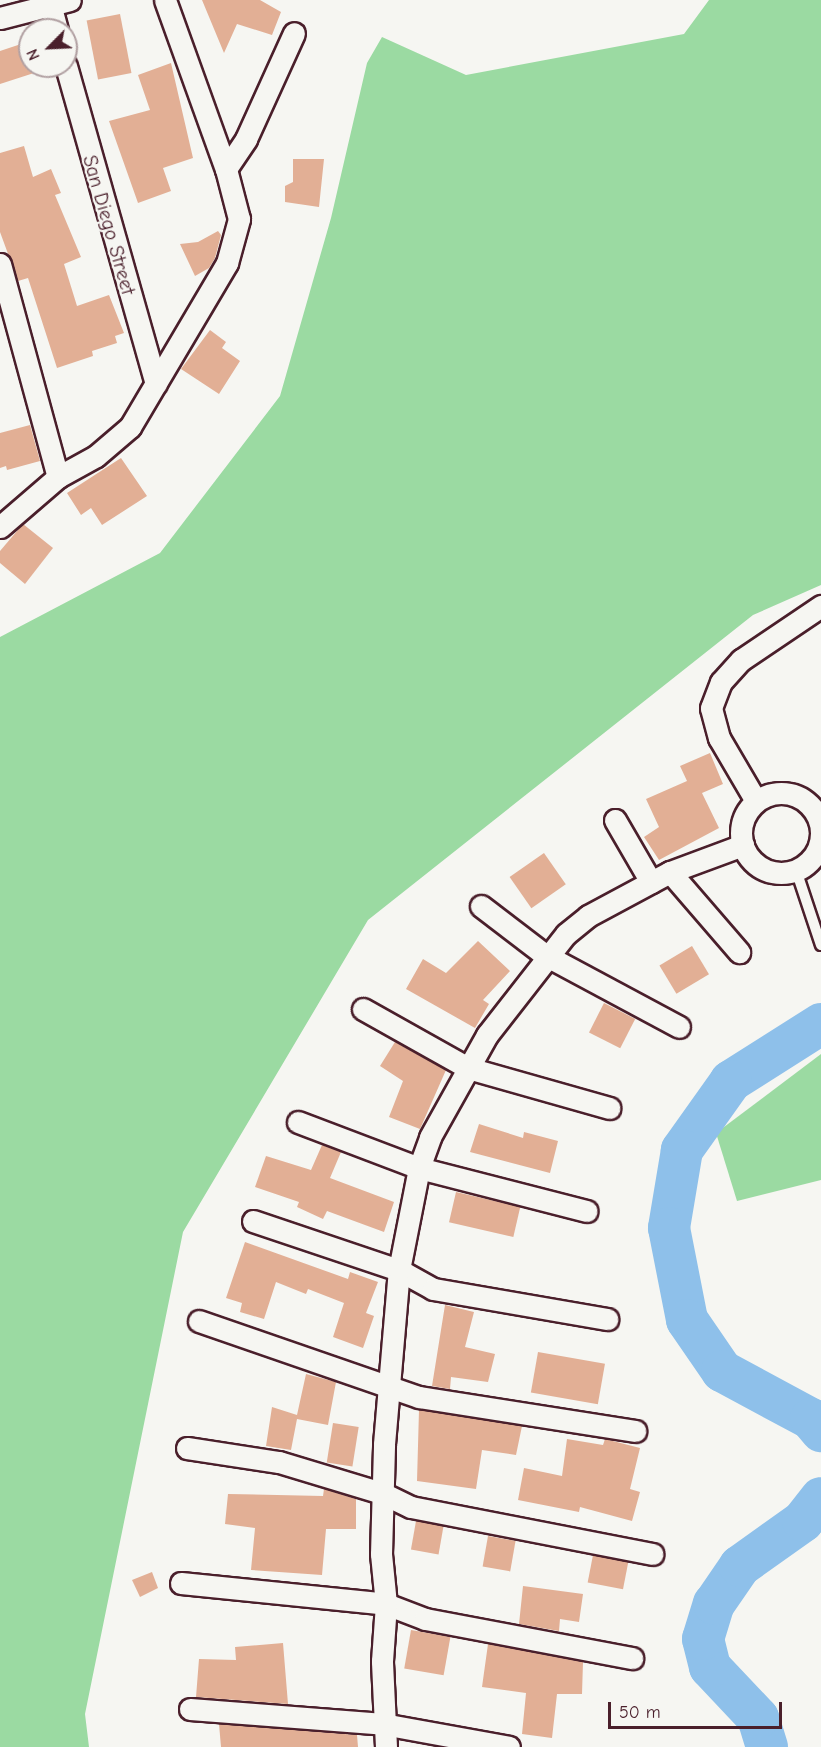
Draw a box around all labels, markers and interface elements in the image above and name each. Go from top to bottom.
north arrow [18,18,78,78]
text: N [23,46,44,63]
street label: San Diego Street [78,152,140,298]
scale bar [611,1690,785,1728]
text: 50 m [619,1702,661,1723]

